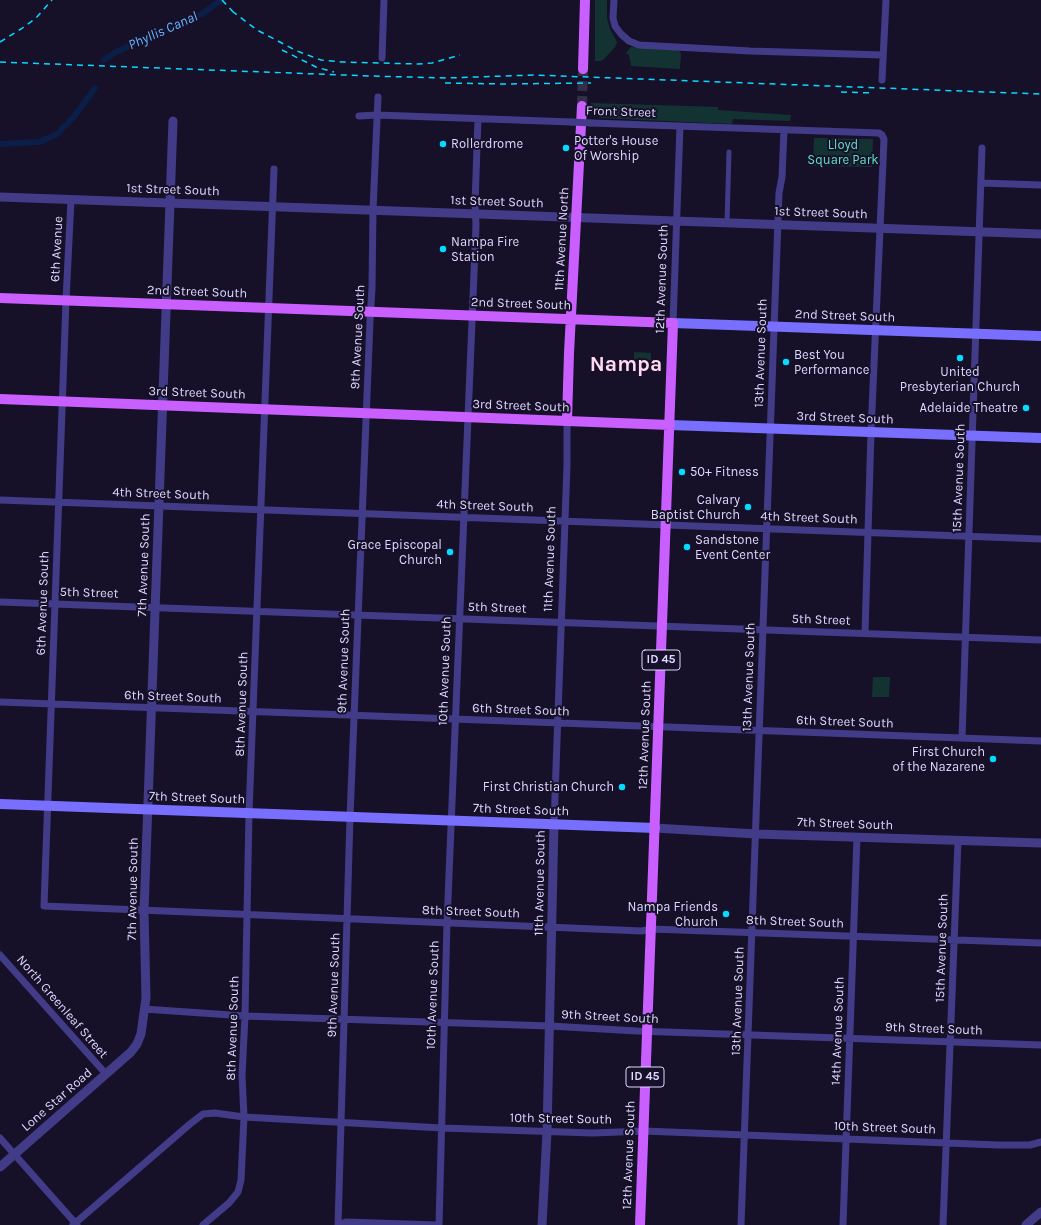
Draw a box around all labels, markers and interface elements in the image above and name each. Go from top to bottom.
water label: Phyllis Canal [126,8,200,54]
street label: Front Street [586,103,656,121]
place label: Potter's House Of Worship [574,133,658,164]
place label: Rollerdrome [451,136,523,152]
park label: Lloyd Square Park [807,137,879,168]
marker: Rollerdrome [438,139,448,149]
marker: Potter's House Of Worship [561,143,571,153]
street label: 1st Street South [126,181,220,199]
street label: 11th Avenue North [551,187,573,291]
street label: 1st Street South [450,193,544,211]
street label: 1st Street South [774,204,868,222]
street label: 6th Avenue [47,216,67,282]
street label: 12th Avenue South [652,224,672,334]
place label: Nampa Fire Station [451,234,519,265]
marker: Nampa Fire Station [438,244,448,254]
street label: 2nd Street South [147,282,247,302]
street label: 9th Avenue South [347,284,369,390]
street label: 2nd Street South [471,294,571,314]
street label: 13th Avenue South [751,298,771,408]
street label: 2nd Street South [795,306,895,326]
place label: Best You Performance [794,347,869,378]
district label: Nampa [590,352,662,378]
marker: United Presbyterian Church [955,353,965,363]
marker: Best You Performance [781,357,791,367]
place label: United Presbyterian Church [900,364,1020,395]
street label: 3rd Street South [148,384,246,402]
street label: 3rd Street South [472,397,570,415]
place label: Adelaide Theatre [920,400,1018,416]
marker: Adelaide Theatre [1021,403,1031,413]
street label: 3rd Street South [796,409,894,427]
street label: 15th Avenue South [949,423,969,533]
place label: 50+ Fitness [690,464,759,480]
marker: 50+ Fitness [677,467,687,477]
street label: 4th Street South [112,485,210,503]
place label: Calvary Baptist Church [651,492,740,523]
street label: 4th Street South [436,497,534,515]
marker: Calvary Baptist Church [743,502,753,512]
street label: 11th Avenue South [540,506,560,612]
street label: 4th Street South [760,509,858,527]
street label: 7th Avenue South [134,513,154,617]
place label: Sandstone Event Center [695,532,770,563]
place label: Grace Episcopal Church [347,537,442,568]
marker: Sandstone Event Center [682,542,692,552]
marker: Grace Episcopal Church [445,547,455,557]
street label: 6th Avenue South [33,550,53,656]
street label: 5th Street [59,584,119,602]
street label: 5th Street [467,599,527,617]
street label: 9th Avenue South [334,608,354,714]
street label: 5th Street [791,611,851,629]
street label: 10th Avenue South [435,616,455,726]
street label: 13th Avenue South [739,622,759,732]
road number: ID 45 [642,650,680,670]
street label: 8th Avenue South [232,651,252,757]
street label: 12th Avenue South [635,680,655,790]
street label: 6th Street South [124,688,222,706]
street label: 6th Street South [472,701,570,719]
street label: 6th Street South [796,713,894,731]
place label: First Church of the Nazarene [893,744,985,775]
marker: First Church of the Nazarene [988,754,998,764]
place label: First Christian Church [483,779,614,795]
marker: First Christian Church [617,782,627,792]
street label: 7th Street South [149,789,245,807]
street label: 7th Street South [473,801,569,819]
street label: 7th Street South [797,815,893,833]
street label: 11th Avenue South [531,830,549,936]
street label: 7th Avenue South [124,837,142,941]
street label: 15th Avenue South [932,893,952,1003]
place label: Nampa Friends Church [628,899,718,930]
street label: 8th Street South [422,902,520,922]
marker: Nampa Friends Church [721,909,731,919]
street label: 8th Street South [746,912,844,932]
street label: 9th Avenue South [324,932,344,1038]
street label: 10th Avenue South [423,940,443,1050]
street label: 13th Avenue South [728,946,748,1056]
street label: North Greenleaf Street [13,952,111,1062]
street label: 8th Avenue South [223,975,243,1081]
street label: 14th Avenue South [828,976,848,1086]
street label: 9th Street South [561,1007,659,1027]
street label: 9th Street South [885,1019,983,1039]
street label: Lone Star Road [19,1065,95,1135]
road number: ID 45 [626,1067,664,1087]
street label: 12th Avenue South [619,1100,639,1210]
street label: 10th Street South [510,1110,612,1128]
street label: 10th Street South [834,1118,936,1138]

